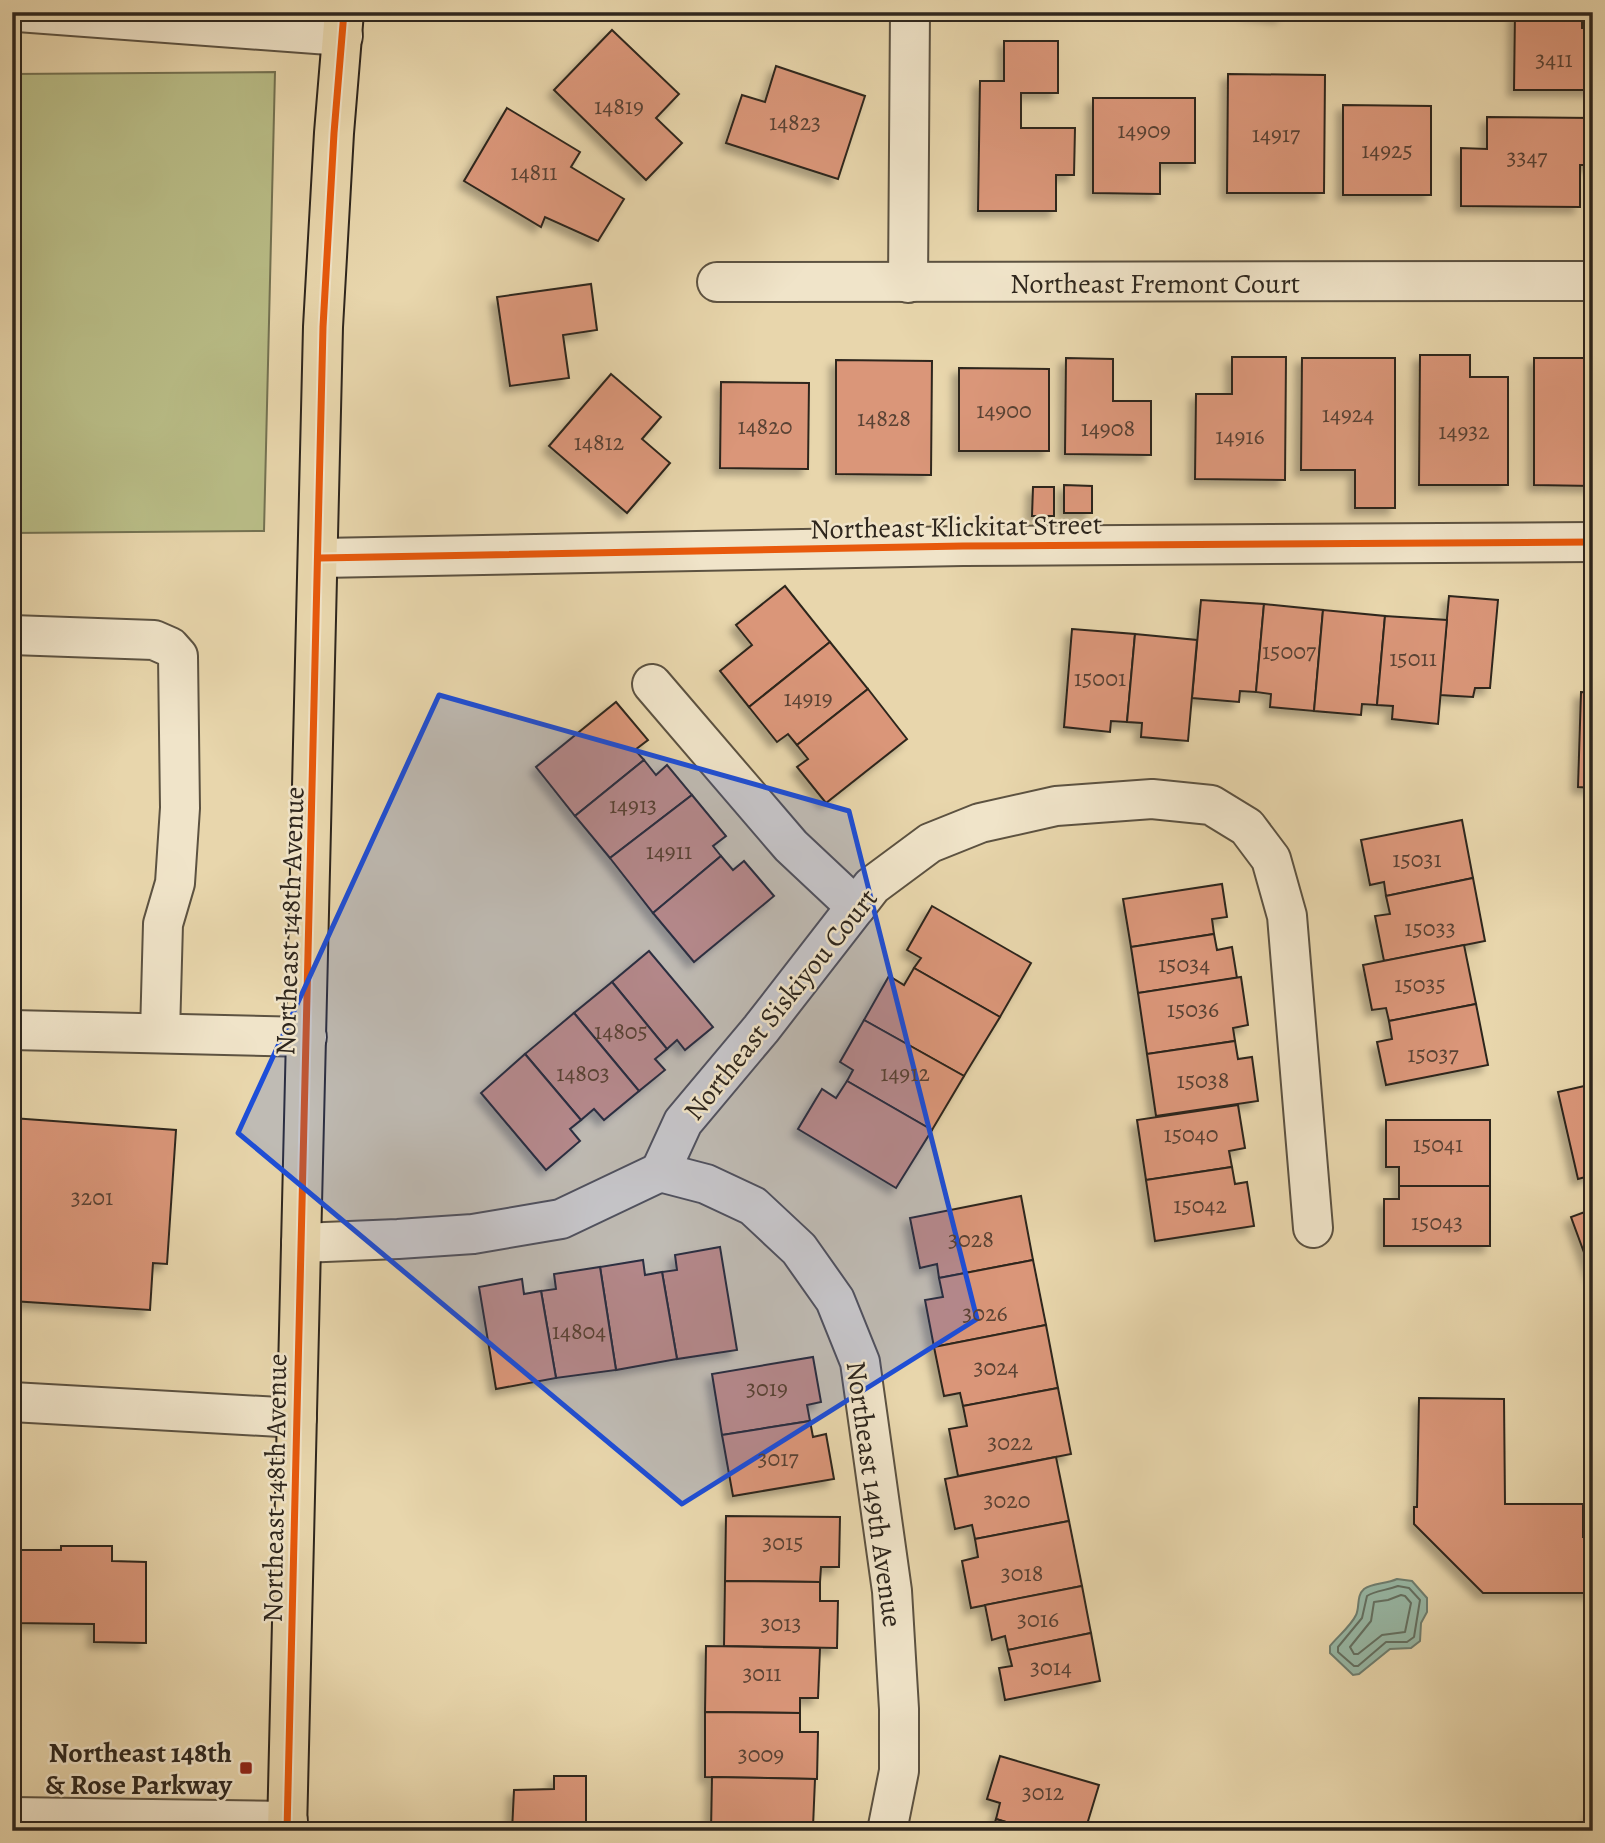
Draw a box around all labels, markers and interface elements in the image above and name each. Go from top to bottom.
house number: 3411 [1535,43,1573,75]
house number: 14819 [594,90,644,122]
house number: 14823 [769,106,821,138]
house number: 14909 [1117,114,1171,146]
house number: 14917 [1252,118,1301,150]
house number: 14925 [1361,134,1413,166]
house number: 3347 [1507,141,1548,173]
house number: 14811 [510,156,558,188]
street label: Northeast Fremont Court [1010,265,1300,303]
house number: 14900 [976,394,1032,426]
house number: 14924 [1322,398,1374,430]
house number: 14828 [857,402,911,434]
house number: 14820 [738,410,792,442]
house number: 14908 [1081,412,1135,444]
house number: 14932 [1438,415,1490,447]
house number: 14916 [1215,420,1265,452]
house number: 14812 [574,426,624,458]
street label: Northeast Klickitat Street [810,505,1102,549]
house number: 15007 [1262,635,1317,667]
house number: 15011 [1389,642,1437,674]
house number: 15001 [1074,662,1126,694]
house number: 14919 [783,682,833,714]
street label: Northeast 148th Avenue [266,786,314,1056]
house number: 14913 [609,789,657,821]
house number: 14911 [646,835,692,867]
house number: 15031 [1392,843,1442,875]
street label: Northeast Siskiyou Court [675,881,886,1129]
house number: 15033 [1404,912,1456,944]
house number: 15034 [1158,948,1210,980]
house number: 15035 [1394,968,1446,1000]
house number: 15036 [1167,993,1219,1025]
house number: 14805 [594,1015,648,1047]
house number: 15037 [1407,1038,1460,1070]
house number: 14803 [556,1057,610,1089]
house number: 14912 [880,1057,930,1089]
house number: 15038 [1177,1064,1229,1096]
house number: 15040 [1164,1118,1218,1150]
house number: 15041 [1413,1128,1463,1160]
house number: 3201 [71,1181,113,1213]
house number: 15042 [1173,1189,1227,1221]
house number: 15043 [1411,1206,1463,1238]
house number: 3028 [948,1223,994,1255]
house number: 3026 [962,1297,1008,1329]
house number: 14804 [552,1315,606,1347]
house number: 3024 [973,1351,1019,1383]
street label: Northeast 148th Avenue [254,1353,296,1623]
street label: Northeast 149th Avenue [837,1359,911,1630]
house number: 3019 [746,1372,788,1404]
house number: 3022 [987,1426,1033,1458]
house number: 3017 [757,1442,799,1474]
house number: 3020 [984,1484,1030,1516]
house number: 3015 [762,1526,804,1558]
house number: 3018 [1001,1557,1043,1589]
house number: 3016 [1017,1603,1059,1635]
house number: 3013 [761,1607,801,1639]
house number: 3014 [1030,1651,1072,1683]
house number: 3011 [742,1657,782,1689]
place label: Northeast 148th & Rose Parkway [45,1734,233,1804]
house number: 3009 [738,1738,784,1770]
marker: Northeast 148th & Rose Parkway [238,1760,254,1776]
house number: 3012 [1022,1776,1064,1808]

